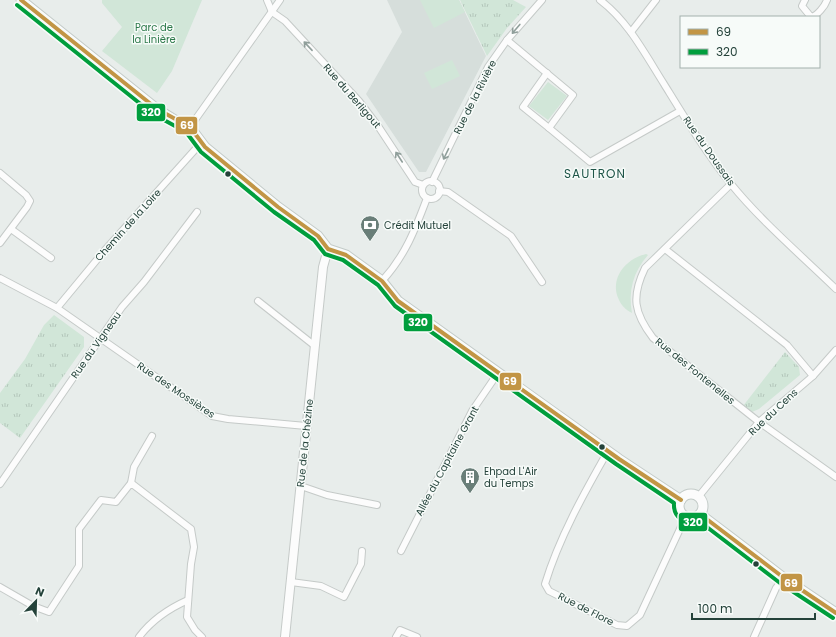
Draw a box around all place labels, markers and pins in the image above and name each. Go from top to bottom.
unlabelled marker [223,169,233,179]
bank icon: Crédit Mutuel [359,214,381,242]
place label: Crédit Mutuel [384,218,451,233]
unlabelled marker [597,442,607,452]
place label: Ehpad L'Air du Temps [484,464,538,491]
building icon: Ehpad L'Air du Temps [459,466,481,494]
unlabelled marker [751,559,761,569]

